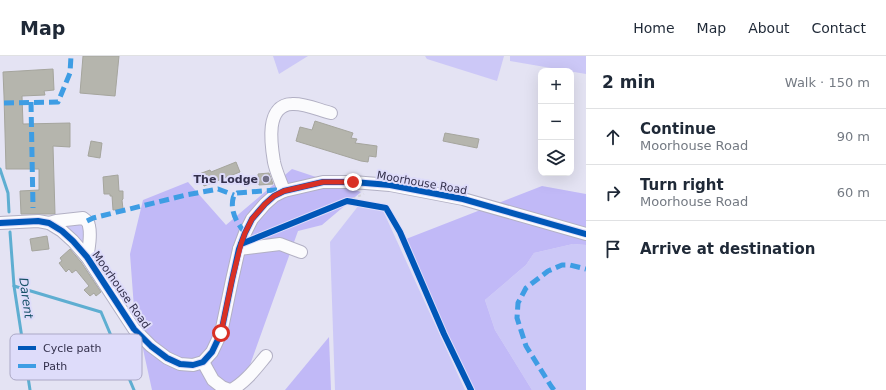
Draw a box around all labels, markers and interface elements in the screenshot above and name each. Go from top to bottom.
text: Map [20,17,65,39]
text: Home [633,20,675,36]
text: Map [697,20,726,36]
text: About [748,20,790,36]
text: Contact [812,20,866,36]
map controls [538,68,574,176]
button: + [538,68,574,104]
text: 2 min [602,72,655,92]
text: Walk · 150 m [785,75,870,90]
button: − [538,104,574,140]
text: Continue [640,120,716,138]
icon: ahead [602,126,624,148]
text: 90 m [837,129,870,144]
text: Moorhouse Road [640,138,748,153]
button: layers [538,140,574,176]
street label: Moorhouse Road [376,169,468,197]
place label: The Lodge [194,173,258,186]
route end [344,173,362,191]
marker: The Lodge [261,174,271,184]
text: Turn right [640,176,724,194]
icon: right [602,182,624,204]
text: 60 m [837,185,870,200]
text: Moorhouse Road [640,194,748,209]
icon: arrive [602,238,624,260]
text: Arrive at destination [640,240,815,258]
street label: Moorhouse Road [89,249,153,331]
water label: Darent [16,277,36,321]
route start [212,324,230,342]
legend [10,334,142,380]
text: Cycle path [43,342,102,355]
text: Path [43,360,67,373]

